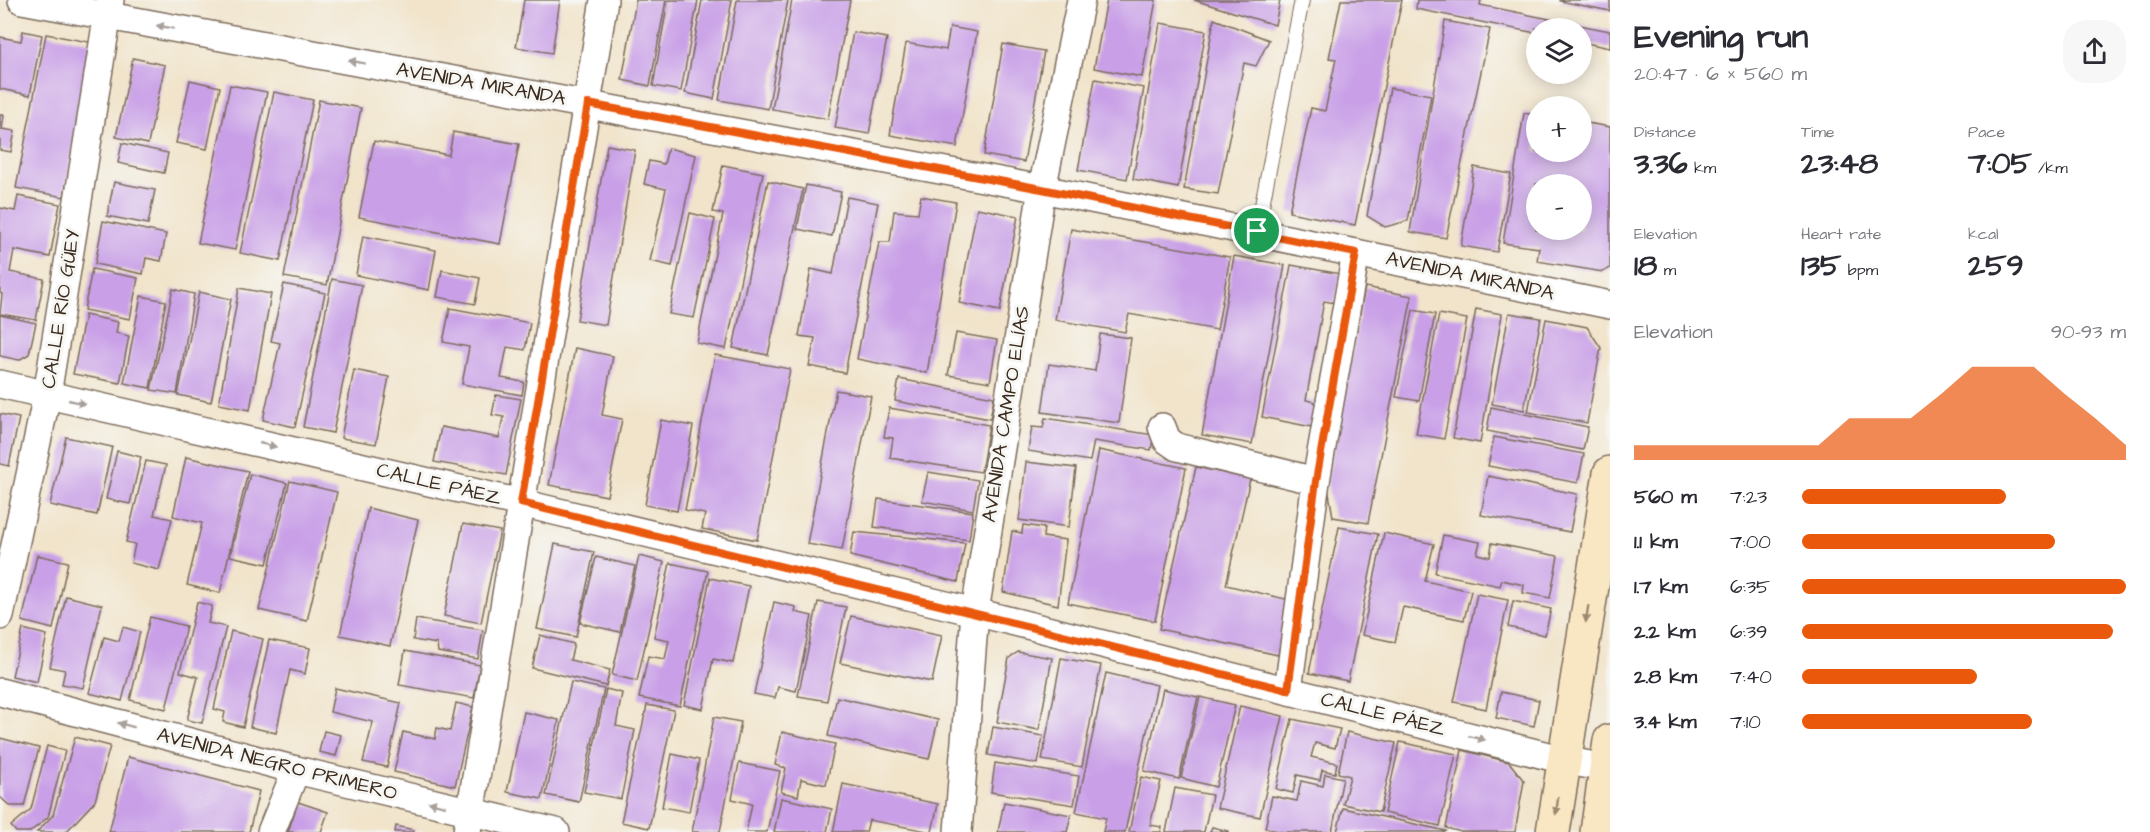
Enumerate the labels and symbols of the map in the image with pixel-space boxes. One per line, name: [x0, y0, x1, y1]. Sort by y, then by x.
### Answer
one-way arrow: [155, 22, 174, 31]
street label: AVENIDA MIRANDA: [394, 55, 568, 113]
one-way arrow: [347, 57, 366, 66]
pin: [1231, 205, 1282, 256]
street label: CALLE RÍO GÜEY: [35, 227, 87, 391]
street label: AVENIDA MIRANDA: [1383, 244, 1557, 308]
street label: AVENIDA CAMPO ELÍAS: [975, 304, 1037, 524]
one-way arrow: [68, 397, 87, 407]
one-way arrow: [258, 441, 277, 450]
street label: CALLE PÁEZ: [374, 456, 505, 512]
one-way arrow: [1583, 604, 1592, 623]
street label: CALLE PÁEZ: [1318, 685, 1449, 743]
one-way arrow: [117, 720, 135, 730]
street label: AVENIDA NEGRO PRIMERO: [154, 721, 400, 807]
one-way arrow: [1468, 734, 1487, 744]
one-way arrow: [1553, 797, 1562, 816]
one-way arrow: [428, 799, 447, 809]

